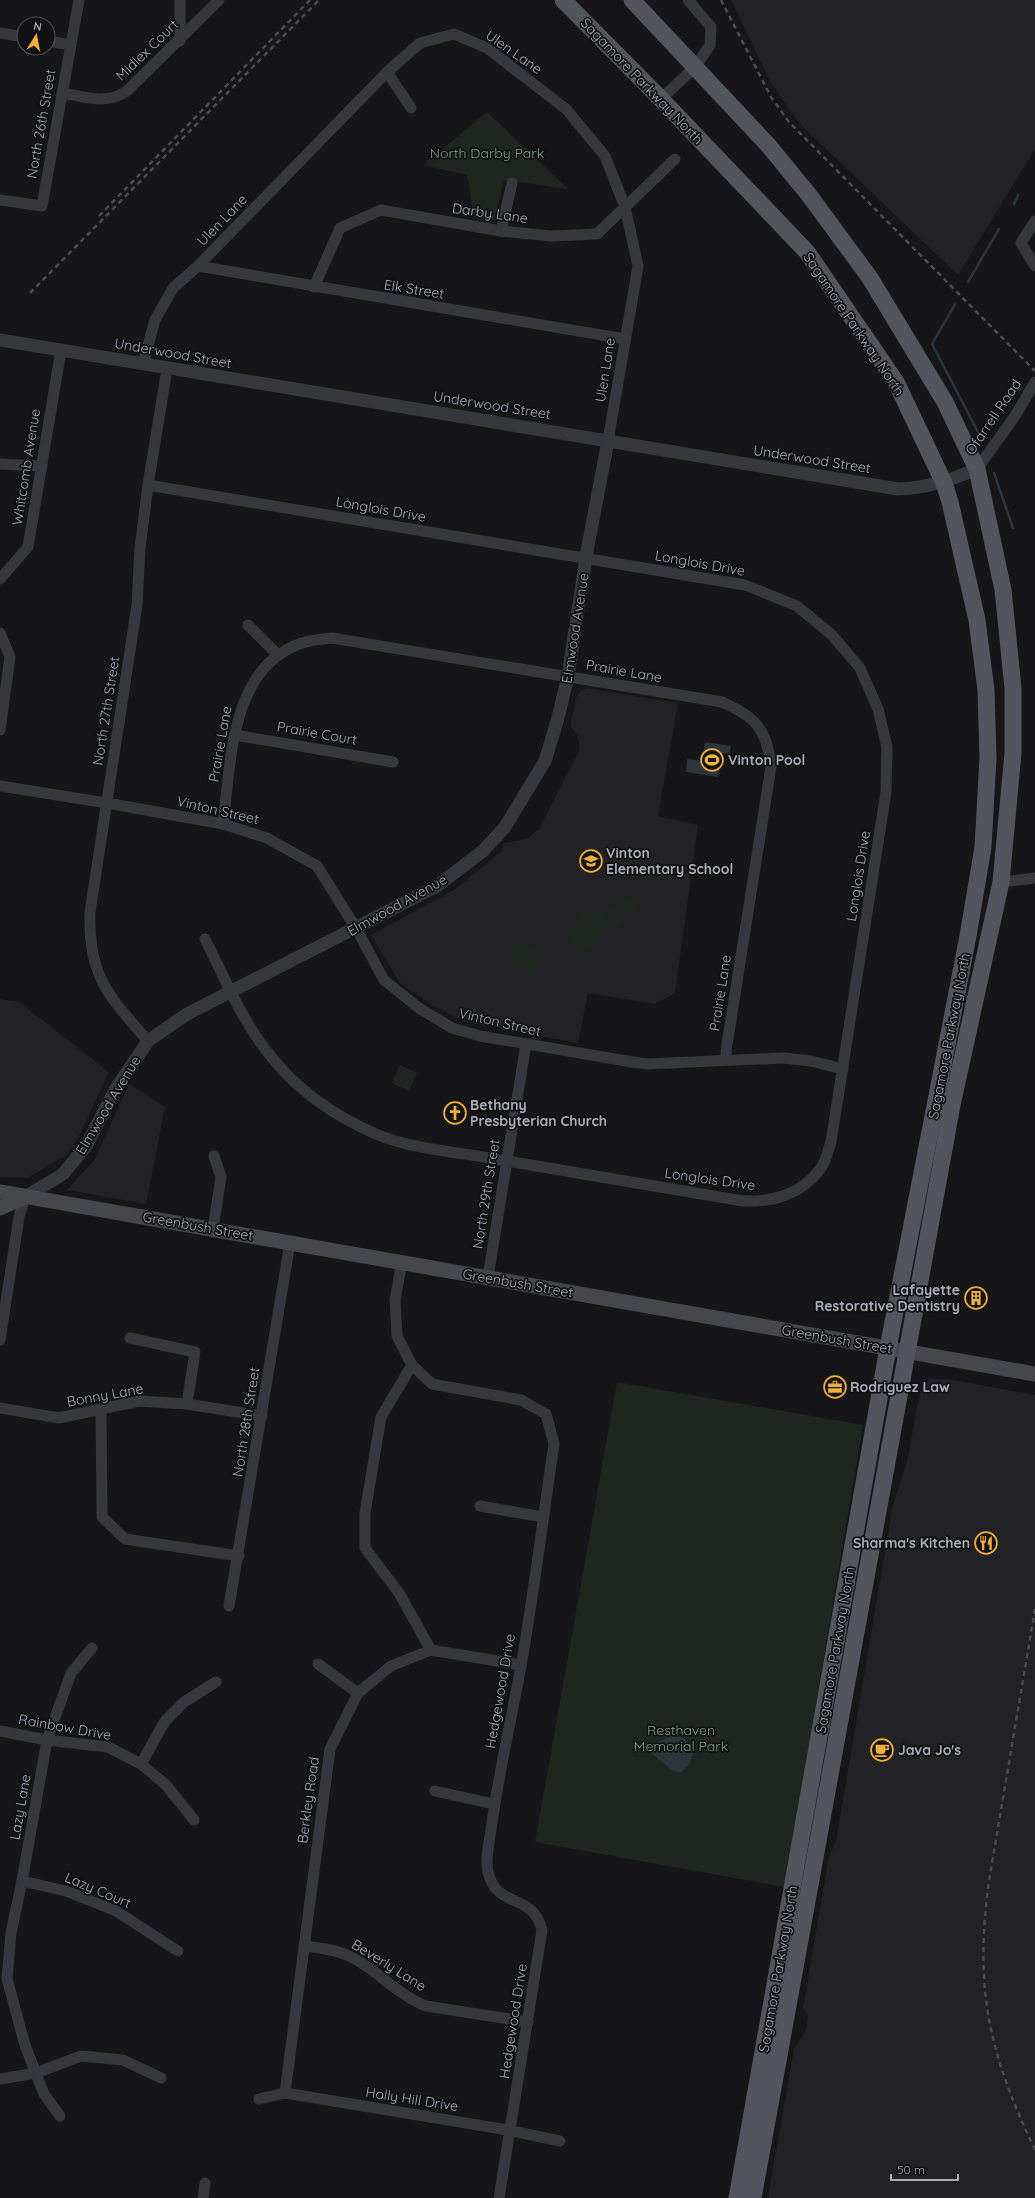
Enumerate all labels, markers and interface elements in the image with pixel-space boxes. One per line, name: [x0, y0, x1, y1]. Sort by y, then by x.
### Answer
street label: Sagamore Parkway North: [577, 14, 707, 148]
street label: Midlex Court: [112, 15, 182, 84]
north arrow: [16, 16, 56, 56]
text: N: [33, 19, 43, 34]
street label: Ulen Lane: [482, 26, 546, 78]
street label: North 26th Street: [23, 68, 60, 180]
park label: North Darby Park: [430, 144, 544, 162]
street label: Ulen Lane: [193, 190, 251, 250]
street label: Darby Lane: [451, 199, 529, 227]
street label: Sagamore Parkway North: [799, 249, 909, 399]
street label: Elk Street: [383, 275, 446, 303]
street label: Underwood Street: [113, 334, 233, 372]
street label: Ulen Lane: [591, 336, 619, 403]
street label: Ofarrell Road: [961, 376, 1025, 458]
street label: Underwood Street: [432, 387, 552, 423]
street label: Whitcomb Avenue: [8, 407, 44, 527]
street label: Underwood Street: [752, 441, 872, 477]
street label: Longlois Drive: [334, 492, 428, 526]
street label: Longlois Drive: [653, 546, 747, 580]
street label: Elmwood Avenue: [557, 571, 593, 685]
street label: North 27th Street: [89, 655, 124, 767]
street label: Prairie Lane: [584, 655, 664, 687]
street label: Prairie Lane: [204, 704, 236, 784]
street label: Prairie Court: [276, 717, 359, 749]
sports icon: Vinton Pool: [699, 747, 725, 773]
place label: Vinton Pool: [728, 751, 805, 769]
street label: Vinton Street: [175, 792, 261, 828]
street label: Longlois Drive: [842, 829, 874, 923]
place label: Vinton Elementary School: [606, 844, 733, 878]
school or university icon: Vinton Elementary School: [578, 848, 604, 874]
street label: Elmwood Avenue: [344, 870, 450, 940]
street label: Sagamore Parkway North: [924, 951, 974, 1121]
street label: Prairie Lane: [705, 953, 735, 1032]
street label: Vinton Street: [457, 1004, 543, 1040]
street label: Elmwood Avenue: [72, 1052, 144, 1157]
place label: Bethany Presbyterian Church: [470, 1096, 607, 1130]
church icon: Bethany Presbyterian Church: [442, 1100, 468, 1126]
street label: North 29th Street: [468, 1138, 504, 1250]
street label: Longlois Drive: [664, 1164, 757, 1194]
street label: Greenbush Street: [141, 1207, 255, 1245]
street label: Greenbush Street: [461, 1264, 575, 1302]
place label: Lafayette Restorative Dentistry: [815, 1281, 960, 1315]
building icon: Lafayette Restorative Dentistry: [963, 1285, 989, 1311]
street label: Greenbush Street: [780, 1320, 894, 1358]
street label: North 28th Street: [228, 1366, 264, 1478]
office icon: Rodriguez Law: [822, 1374, 848, 1400]
place label: Rodriguez Law: [850, 1378, 950, 1396]
street label: Bonny Lane: [65, 1379, 145, 1411]
restaurant icon: Sharma's Kitchen: [973, 1530, 999, 1556]
place label: Sharma's Kitchen: [853, 1534, 970, 1552]
street label: Sagamore Parkway North: [811, 1565, 859, 1735]
street label: Hedgewood Drive: [481, 1632, 519, 1750]
street label: Rainbow Drive: [17, 1710, 113, 1744]
park label: Resthaven Memorial Park: [634, 1721, 728, 1755]
cafe icon: Java Jo's: [869, 1737, 895, 1763]
place label: Java Jo's: [898, 1741, 961, 1759]
street label: Berkley Road: [293, 1756, 323, 1844]
street label: Lazy Lane: [5, 1773, 35, 1841]
street label: Lazy Court: [62, 1868, 134, 1912]
street label: Sagamore Parkway North: [754, 1884, 802, 2054]
street label: Beverly Lane: [348, 1935, 430, 1995]
street label: Hedgewood Drive: [495, 1962, 531, 2080]
street label: Holly Hill Drive: [364, 2083, 460, 2115]
scale bar: [891, 2156, 958, 2182]
text: 50 m: [897, 2162, 925, 2177]

